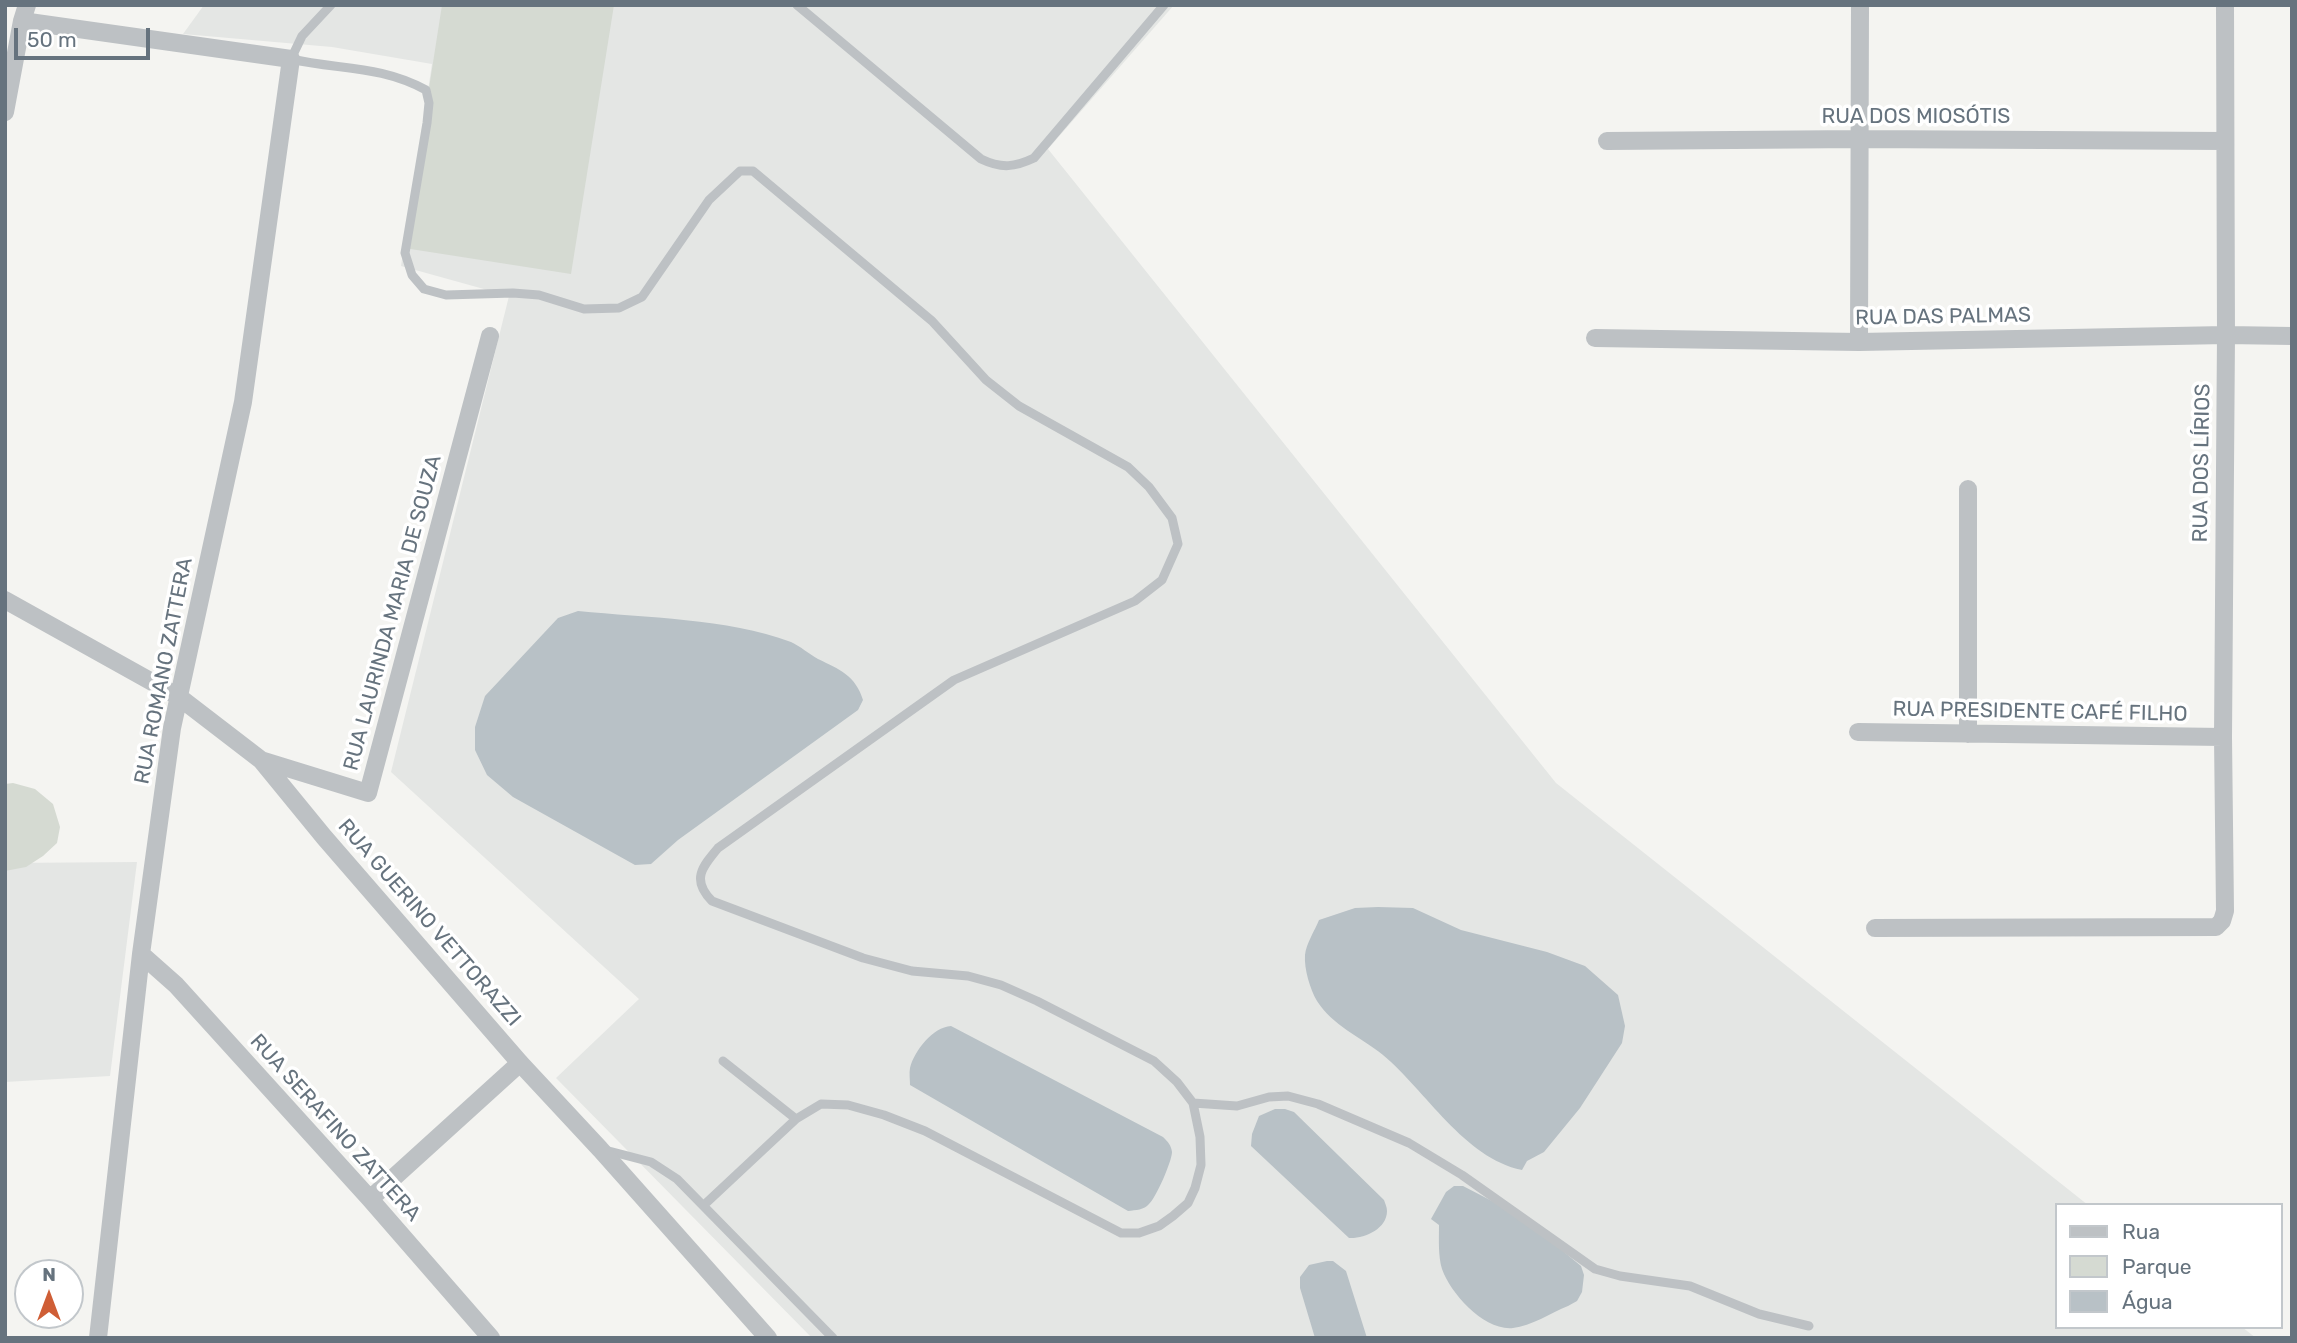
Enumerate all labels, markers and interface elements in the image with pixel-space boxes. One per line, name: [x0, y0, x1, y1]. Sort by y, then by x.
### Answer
scale bar: [18, 14, 154, 58]
text: 50 m: [27, 27, 77, 52]
street label: RUA DOS MIOSÓTIS: [1822, 104, 2010, 130]
street label: RUA DAS PALMAS: [1855, 303, 2031, 331]
street label: RUA DOS LÍRIOS: [2188, 383, 2216, 543]
street label: RUA LAURINDA MARIA DE SOUZA: [339, 452, 447, 774]
street label: RUA ROMANO ZATTERA: [130, 556, 198, 786]
street label: RUA PRESIDENTE CAFÉ FILHO: [1892, 697, 2188, 727]
street label: RUA GUERINO VETTORAZZI: [332, 814, 526, 1032]
street label: RUA SERAFINO ZATTERA: [244, 1029, 426, 1227]
legend: [2056, 1203, 2283, 1329]
text: Rua: [2122, 1219, 2160, 1244]
text: Parque: [2122, 1254, 2192, 1279]
north arrow: [14, 1259, 84, 1329]
text: N: [42, 1263, 56, 1286]
text: Água: [2122, 1289, 2173, 1314]

